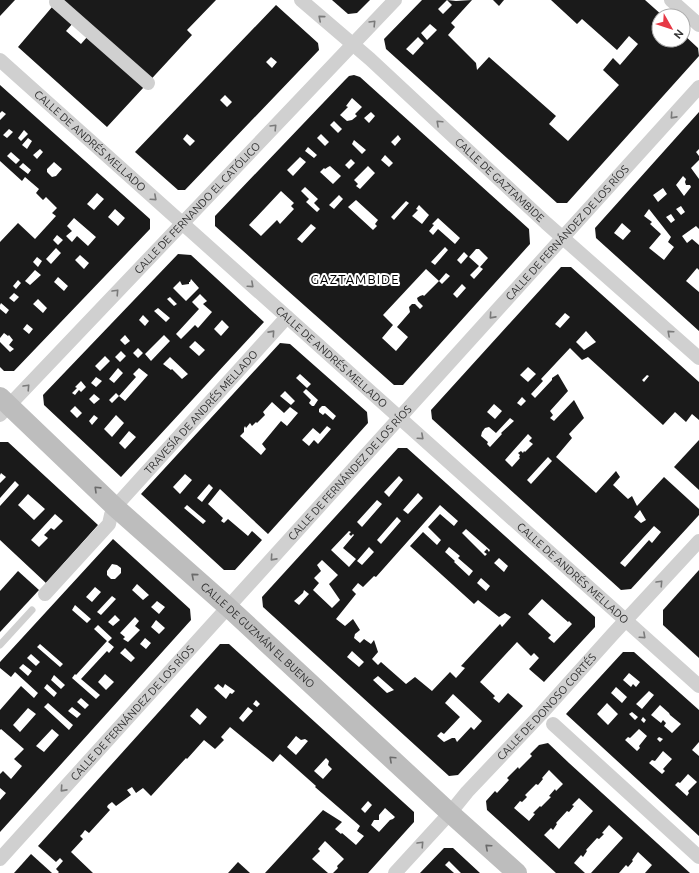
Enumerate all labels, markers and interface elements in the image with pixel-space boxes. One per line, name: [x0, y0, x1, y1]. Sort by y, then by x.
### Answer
north arrow: [651, 8, 691, 48]
one-way arrow: [318, 15, 326, 22]
one-way arrow: [368, 20, 376, 28]
text: N: [672, 27, 686, 41]
street label: CALLE DE ANDRÉS MELLADO: [32, 88, 148, 194]
one-way arrow: [670, 111, 678, 119]
one-way arrow: [436, 121, 443, 128]
one-way arrow: [269, 124, 276, 132]
street label: CALLE DE GAZTAMBIDE: [453, 135, 547, 224]
street label: CALLE DE FERNANDO EL CATÓLICO: [132, 140, 263, 276]
street label: CALLE DE FERNÁNDEZ DE LOS RÍOS: [503, 163, 631, 302]
one-way arrow: [149, 193, 157, 201]
district label: GAZTAMBIDE: [311, 272, 399, 286]
one-way arrow: [246, 280, 254, 287]
one-way arrow: [112, 289, 119, 297]
street label: CALLE DE ANDRÉS MELLADO: [273, 304, 390, 410]
one-way arrow: [489, 311, 496, 319]
one-way arrow: [268, 330, 275, 338]
one-way arrow: [667, 330, 675, 337]
street label: TRAVESÍA DE ANDRÉS MELLADO: [142, 348, 260, 476]
one-way arrow: [23, 384, 30, 392]
street label: CALLE DE FERNÁNDEZ DE LOS RÍOS: [286, 403, 414, 543]
one-way arrow: [416, 432, 424, 439]
one-way arrow: [94, 487, 102, 494]
street label: CALLE DE ANDRÉS MELLADO: [515, 520, 631, 626]
one-way arrow: [270, 553, 277, 561]
one-way arrow: [191, 574, 198, 581]
street label: CALLE DE GUZMÁN EL BUENO: [198, 580, 317, 690]
one-way arrow: [655, 580, 663, 588]
one-way arrow: [638, 631, 646, 638]
street label: CALLE DE FERNÁNDEZ DE LOS RÍOS: [68, 643, 196, 783]
street label: CALLE DE DONOSO CORTÉS: [495, 651, 599, 762]
one-way arrow: [389, 756, 397, 764]
one-way arrow: [60, 784, 68, 792]
one-way arrow: [416, 842, 423, 849]
one-way arrow: [485, 845, 492, 852]

